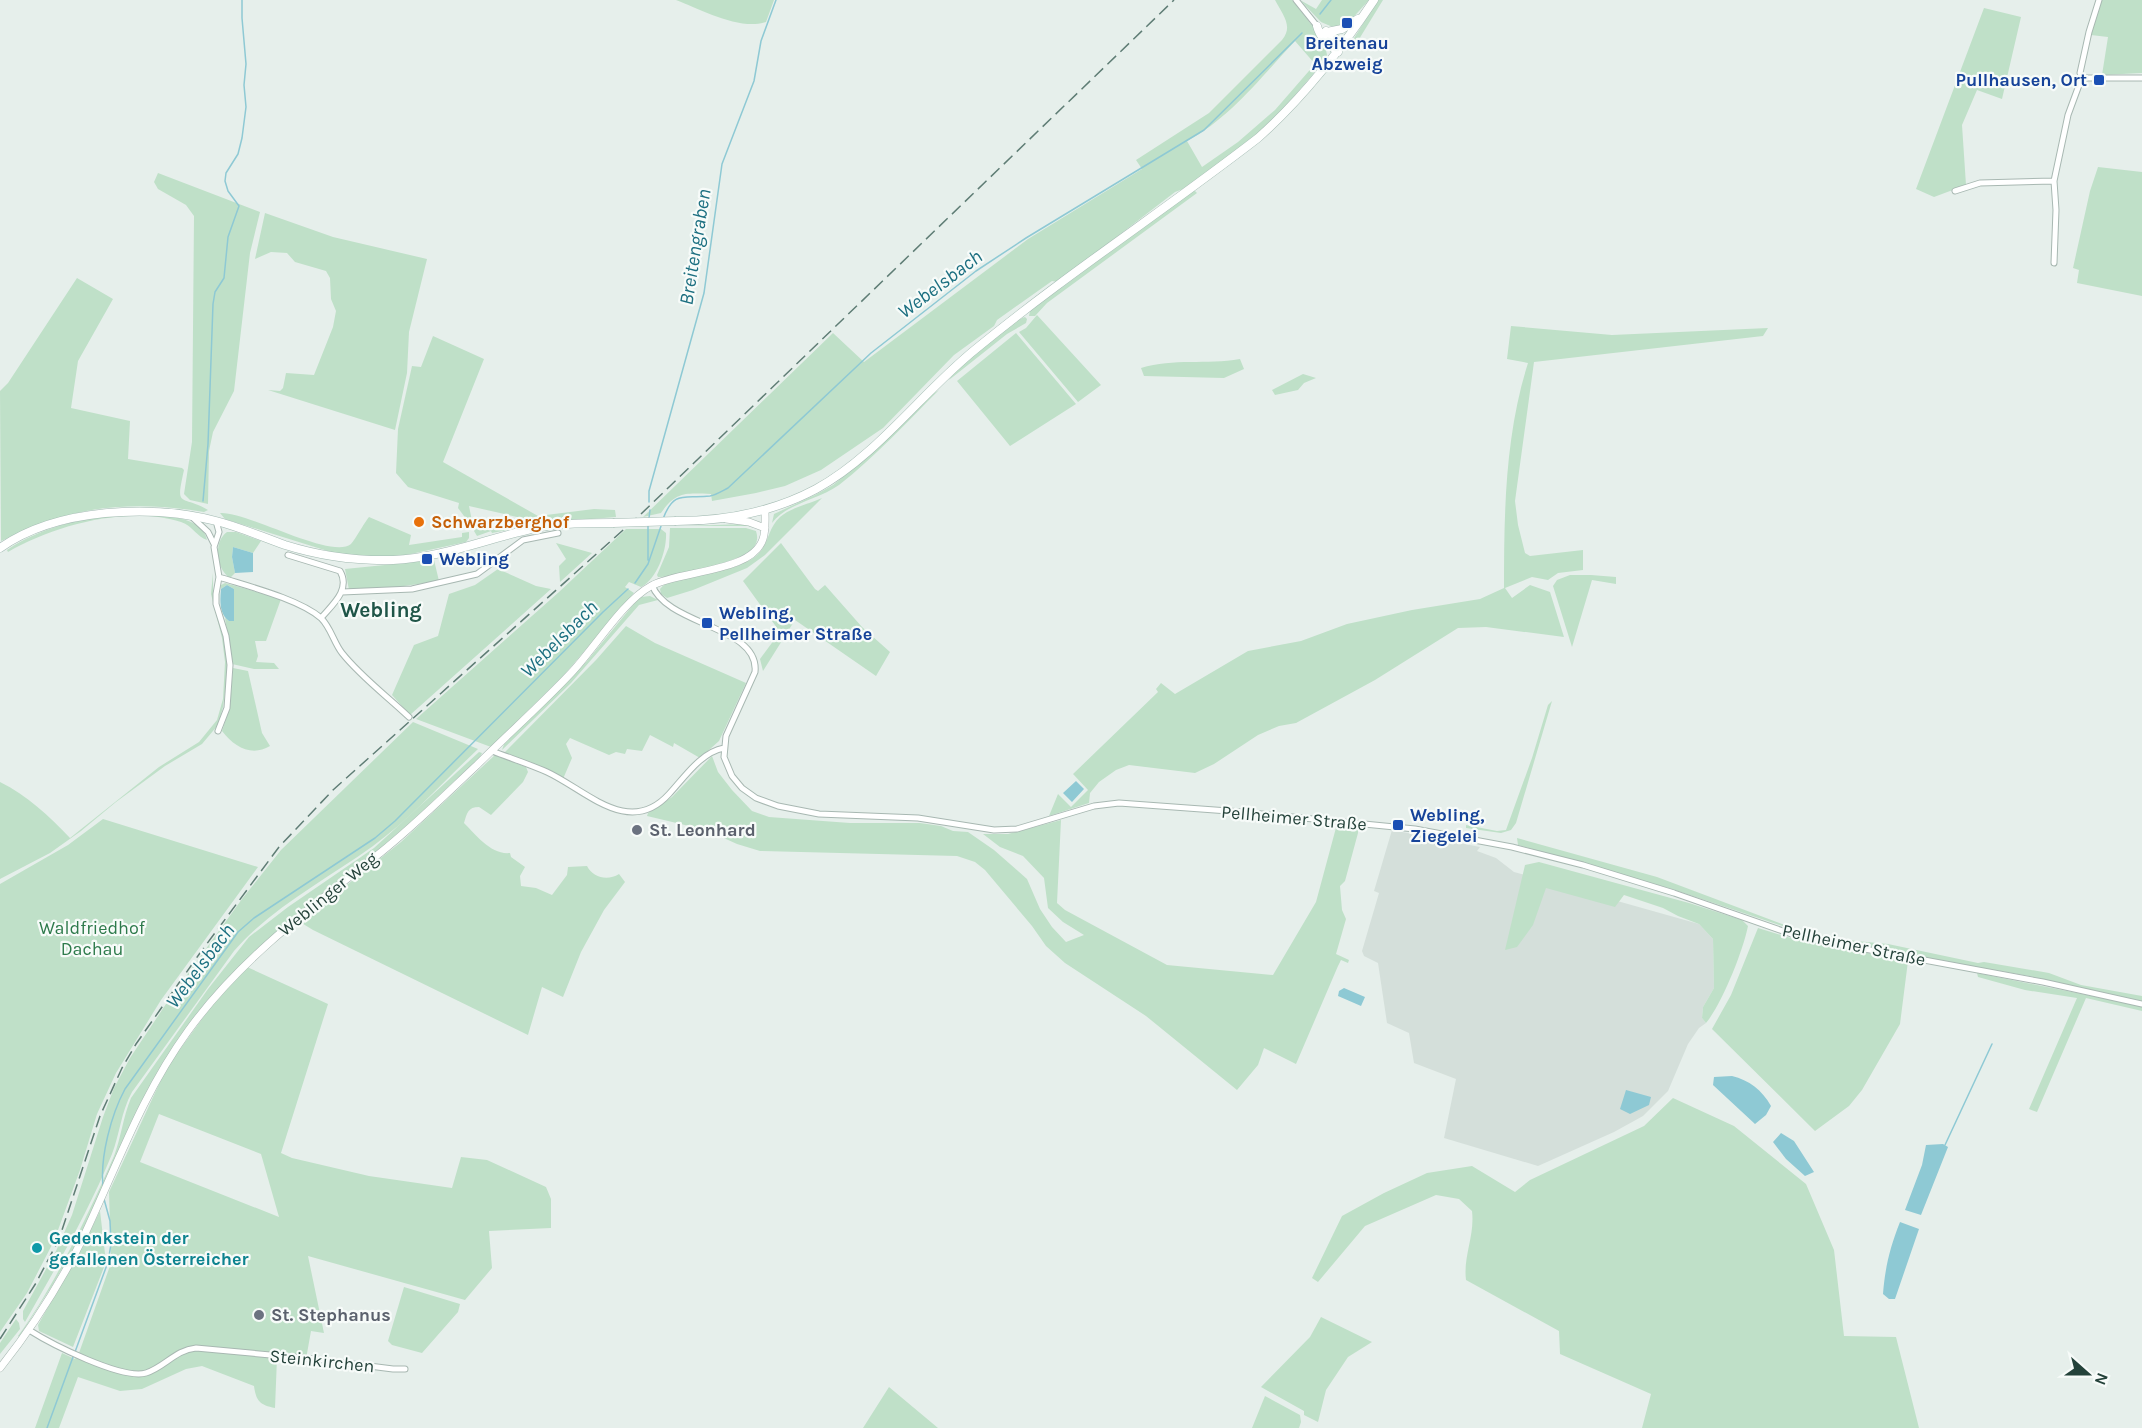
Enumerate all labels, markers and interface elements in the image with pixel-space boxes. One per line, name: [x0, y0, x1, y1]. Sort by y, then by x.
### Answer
marker: Breitenau Abzweig: [1340, 16, 1354, 30]
place label: Breitenau Abzweig: [1305, 32, 1389, 75]
place label: Pullhausen, Ort: [1955, 69, 2087, 91]
marker: Pullhausen, Ort: [2092, 73, 2106, 87]
water label: Breitengraben: [674, 187, 716, 307]
water label: Webelsbach: [893, 245, 987, 323]
place label: Schwarzberghof: [431, 511, 570, 533]
marker: Schwarzberghof: [412, 515, 426, 529]
place label: Webling: [439, 548, 510, 570]
marker: Webling: [420, 552, 434, 566]
water label: Webelsbach: [516, 596, 602, 682]
district label: Webling: [340, 598, 422, 622]
place label: Webling, Pellheimer Straße: [719, 602, 872, 645]
marker: Webling, Pellheimer Straße: [700, 616, 714, 630]
street label: Pellheimer Straße: [1220, 801, 1368, 835]
place label: Webling, Ziegelei: [1410, 804, 1485, 847]
marker: Webling, Ziegelei: [1391, 818, 1405, 832]
place label: St. Leonhard: [649, 819, 756, 841]
marker: St. Leonhard: [630, 823, 644, 837]
street label: Weblinger Weg: [274, 847, 382, 941]
park label: Waldfriedhof Dachau: [39, 917, 146, 960]
water label: Webelsbach: [161, 919, 239, 1013]
street label: Pellheimer Straße: [1780, 919, 1928, 971]
place label: Gedenkstein der gefallenen Österreicher: [49, 1227, 249, 1270]
marker: Gedenkstein der gefallenen Österreicher: [30, 1241, 44, 1255]
place label: St. Stephanus: [271, 1304, 391, 1326]
marker: St. Stephanus: [252, 1308, 266, 1322]
north arrow: [2058, 1344, 2118, 1404]
street label: Steinkirchen: [268, 1345, 376, 1377]
text: N: [2091, 1370, 2112, 1388]

